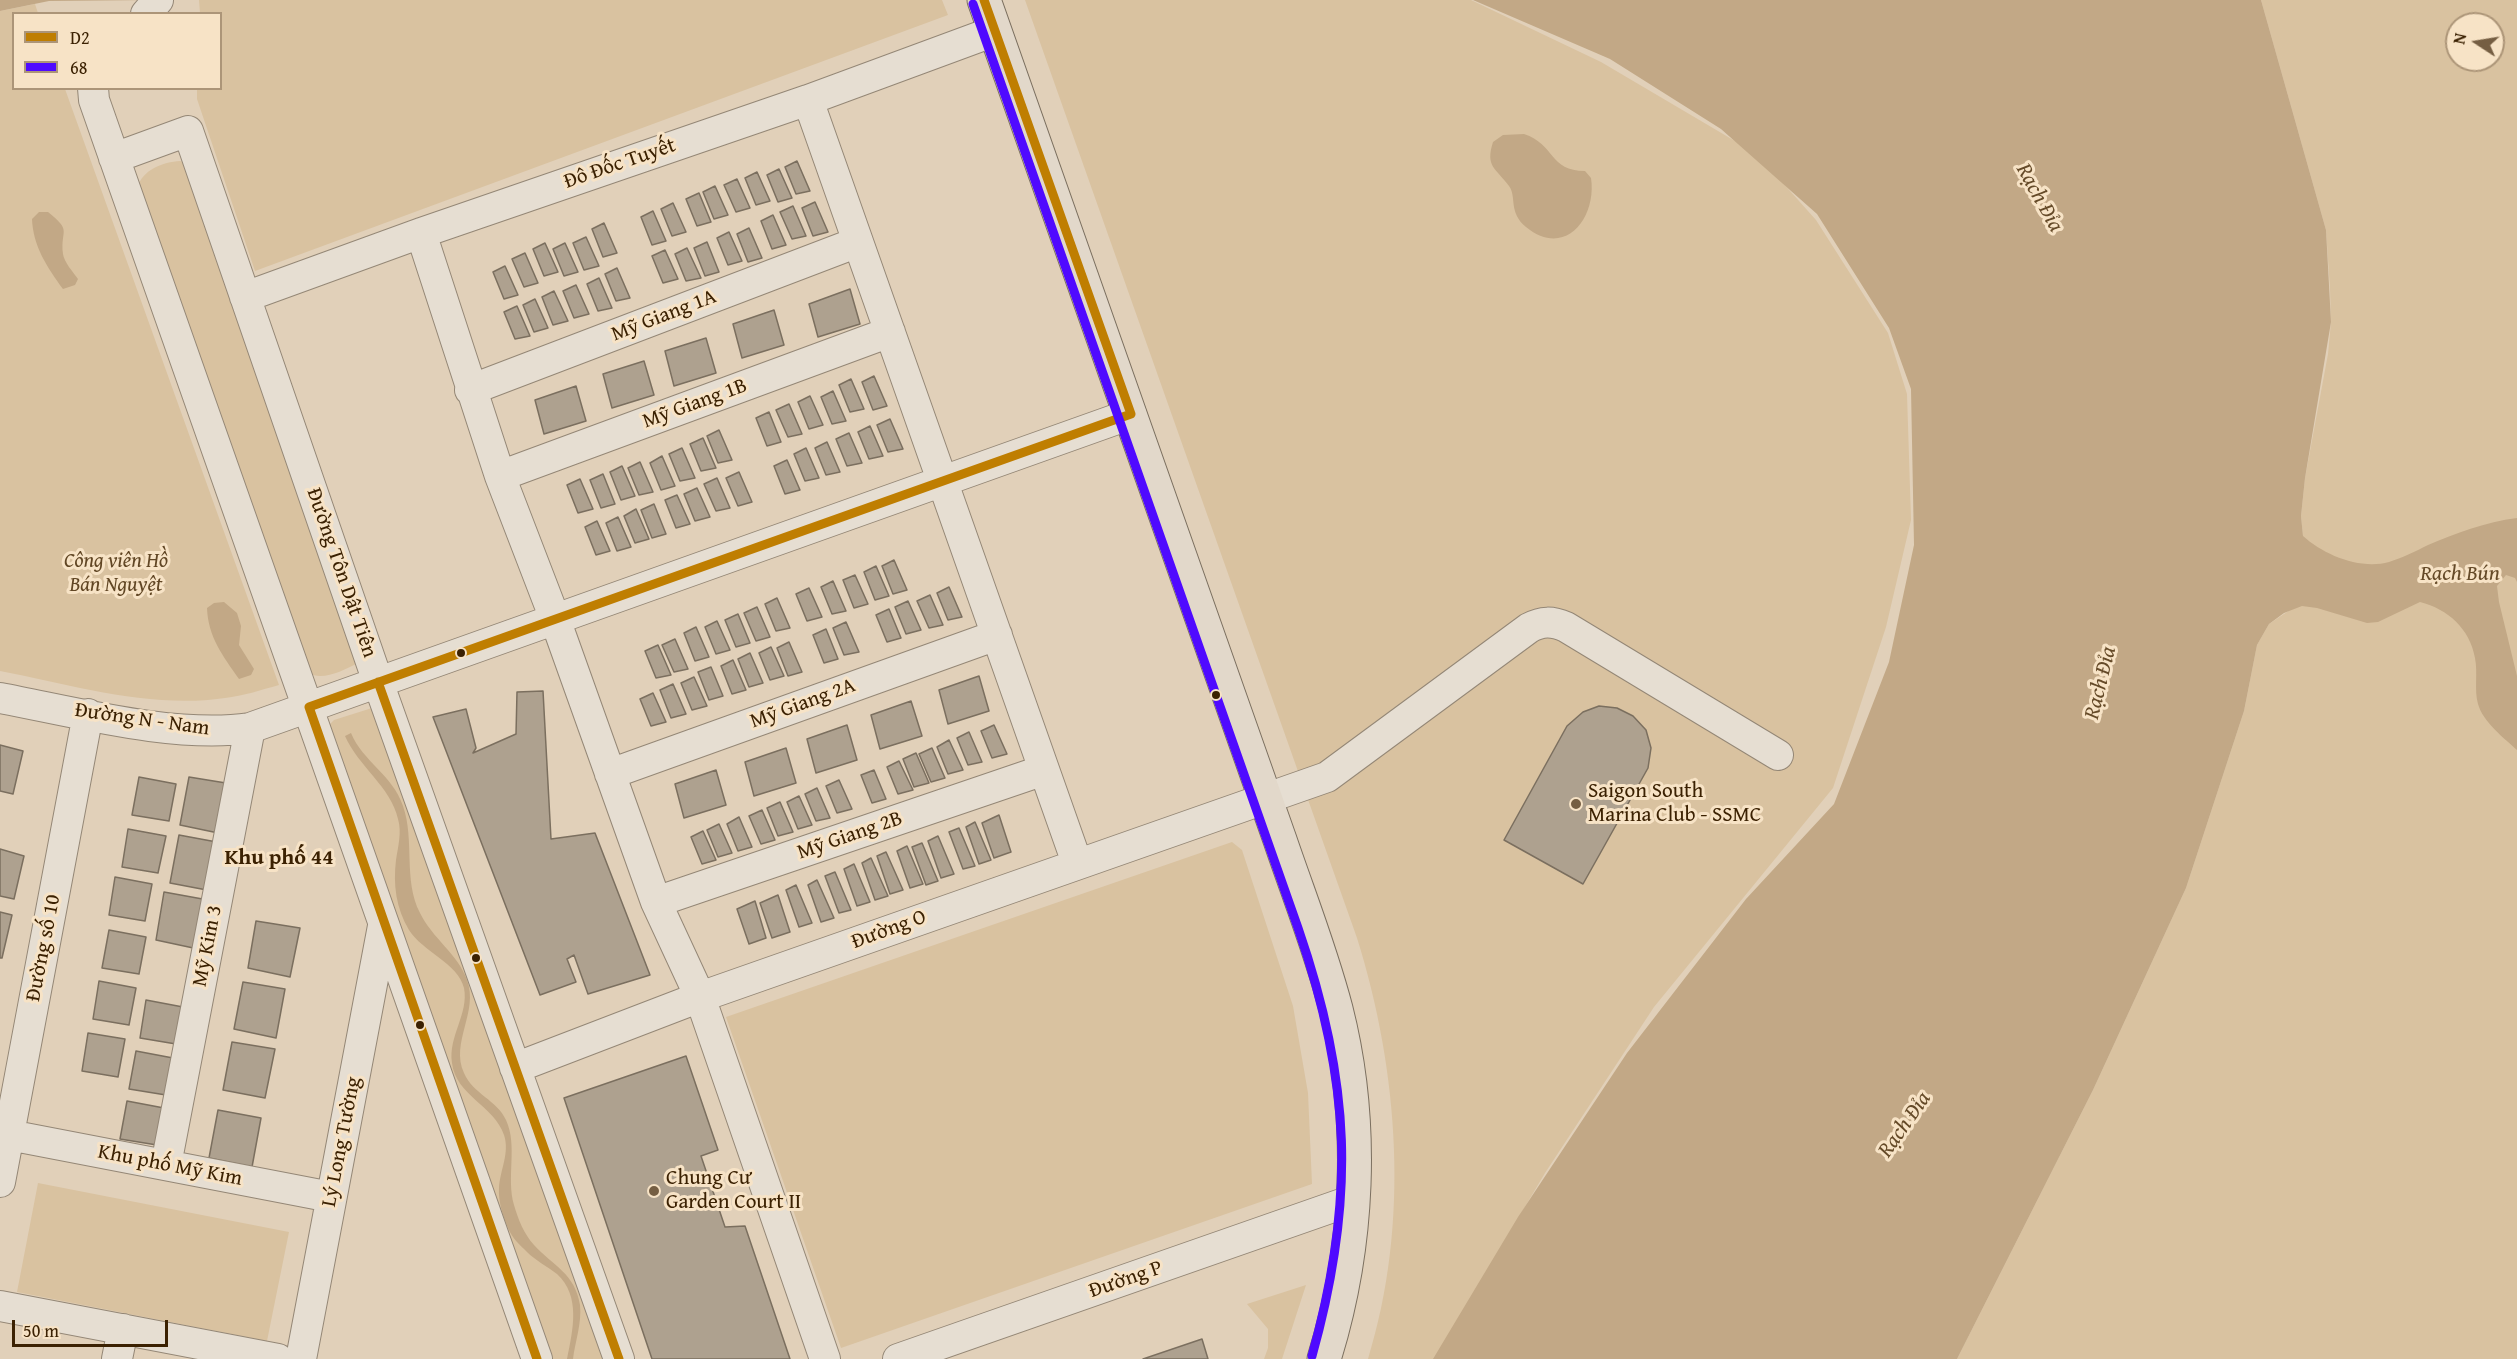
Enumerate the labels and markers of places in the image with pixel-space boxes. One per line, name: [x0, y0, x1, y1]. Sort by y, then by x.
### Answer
unlabelled marker: [455, 647, 467, 659]
unlabelled marker: [1210, 689, 1222, 701]
place label: Saigon South Marina Club - SSMC: [1588, 779, 1761, 829]
marker: Saigon South Marina Club - SSMC: [1569, 797, 1583, 811]
unlabelled marker: [470, 952, 482, 964]
unlabelled marker: [414, 1019, 426, 1031]
place label: Chung Cư Garden Court II: [666, 1166, 801, 1216]
marker: Chung Cư Garden Court II: [647, 1184, 661, 1198]

